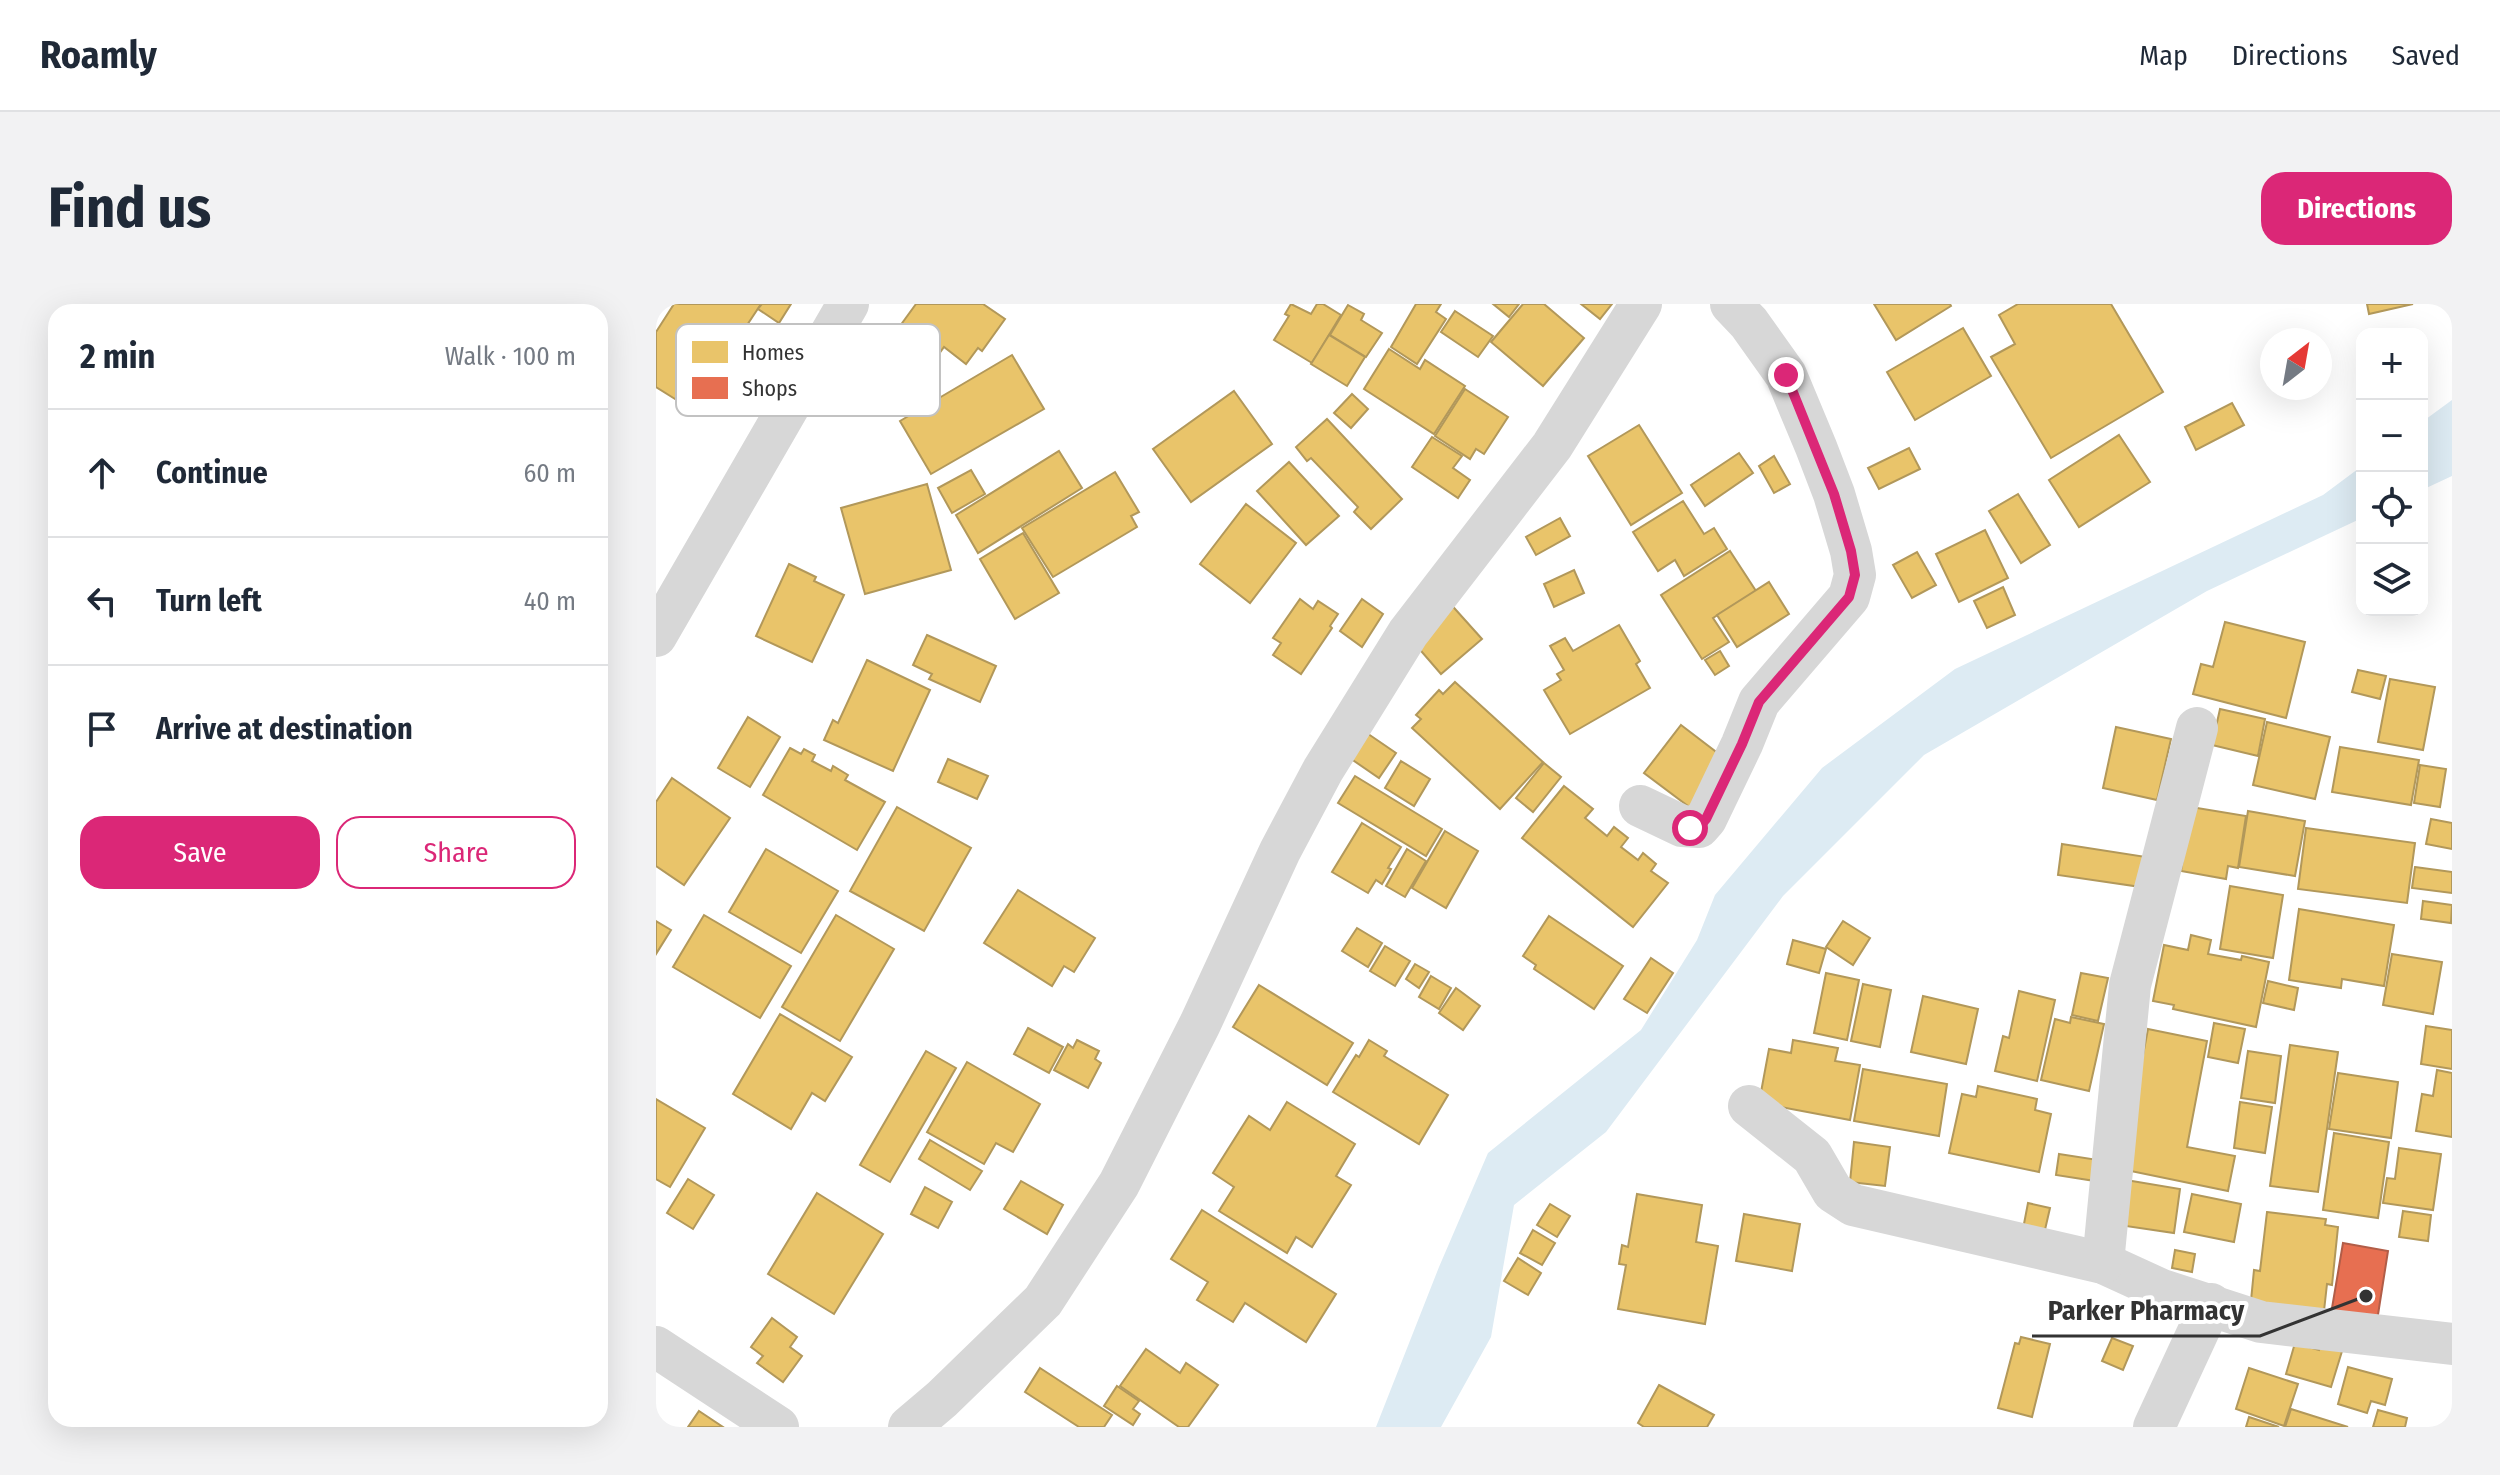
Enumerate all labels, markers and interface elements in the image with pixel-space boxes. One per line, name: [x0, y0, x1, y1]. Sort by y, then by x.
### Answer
text: Roamly: [40, 32, 157, 78]
text: Map: [2139, 39, 2188, 72]
text: Directions: [2232, 39, 2348, 72]
text: Saved: [2392, 39, 2460, 72]
button: Directions: [2261, 172, 2452, 245]
text: Find us: [48, 175, 211, 242]
legend: [676, 324, 940, 416]
north arrow: [2260, 328, 2332, 400]
map controls: [2356, 328, 2428, 616]
button: +: [2356, 328, 2428, 400]
text: 2 min: [80, 336, 155, 377]
text: Homes: [742, 339, 804, 366]
text: Walk · 100 m: [445, 341, 576, 372]
route end: [1768, 357, 1804, 393]
text: Shops: [742, 375, 797, 402]
button: −: [2356, 400, 2428, 472]
icon: ahead: [80, 451, 124, 495]
text: Continue: [156, 455, 268, 491]
text: 60 m: [523, 458, 576, 489]
button: locate: [2356, 472, 2428, 544]
button: layers: [2356, 544, 2428, 616]
icon: left: [80, 579, 124, 623]
text: Turn left: [156, 583, 262, 619]
text: 40 m: [524, 586, 576, 617]
icon: arrive: [80, 707, 124, 751]
text: Arrive at destination: [156, 711, 413, 747]
route start: [1672, 810, 1708, 846]
button: Save: [80, 816, 320, 889]
button: Share: [336, 816, 576, 889]
callout: Parker Pharmacy: [2032, 1284, 2260, 1336]
text: Parker Pharmacy: [2048, 1294, 2245, 1327]

